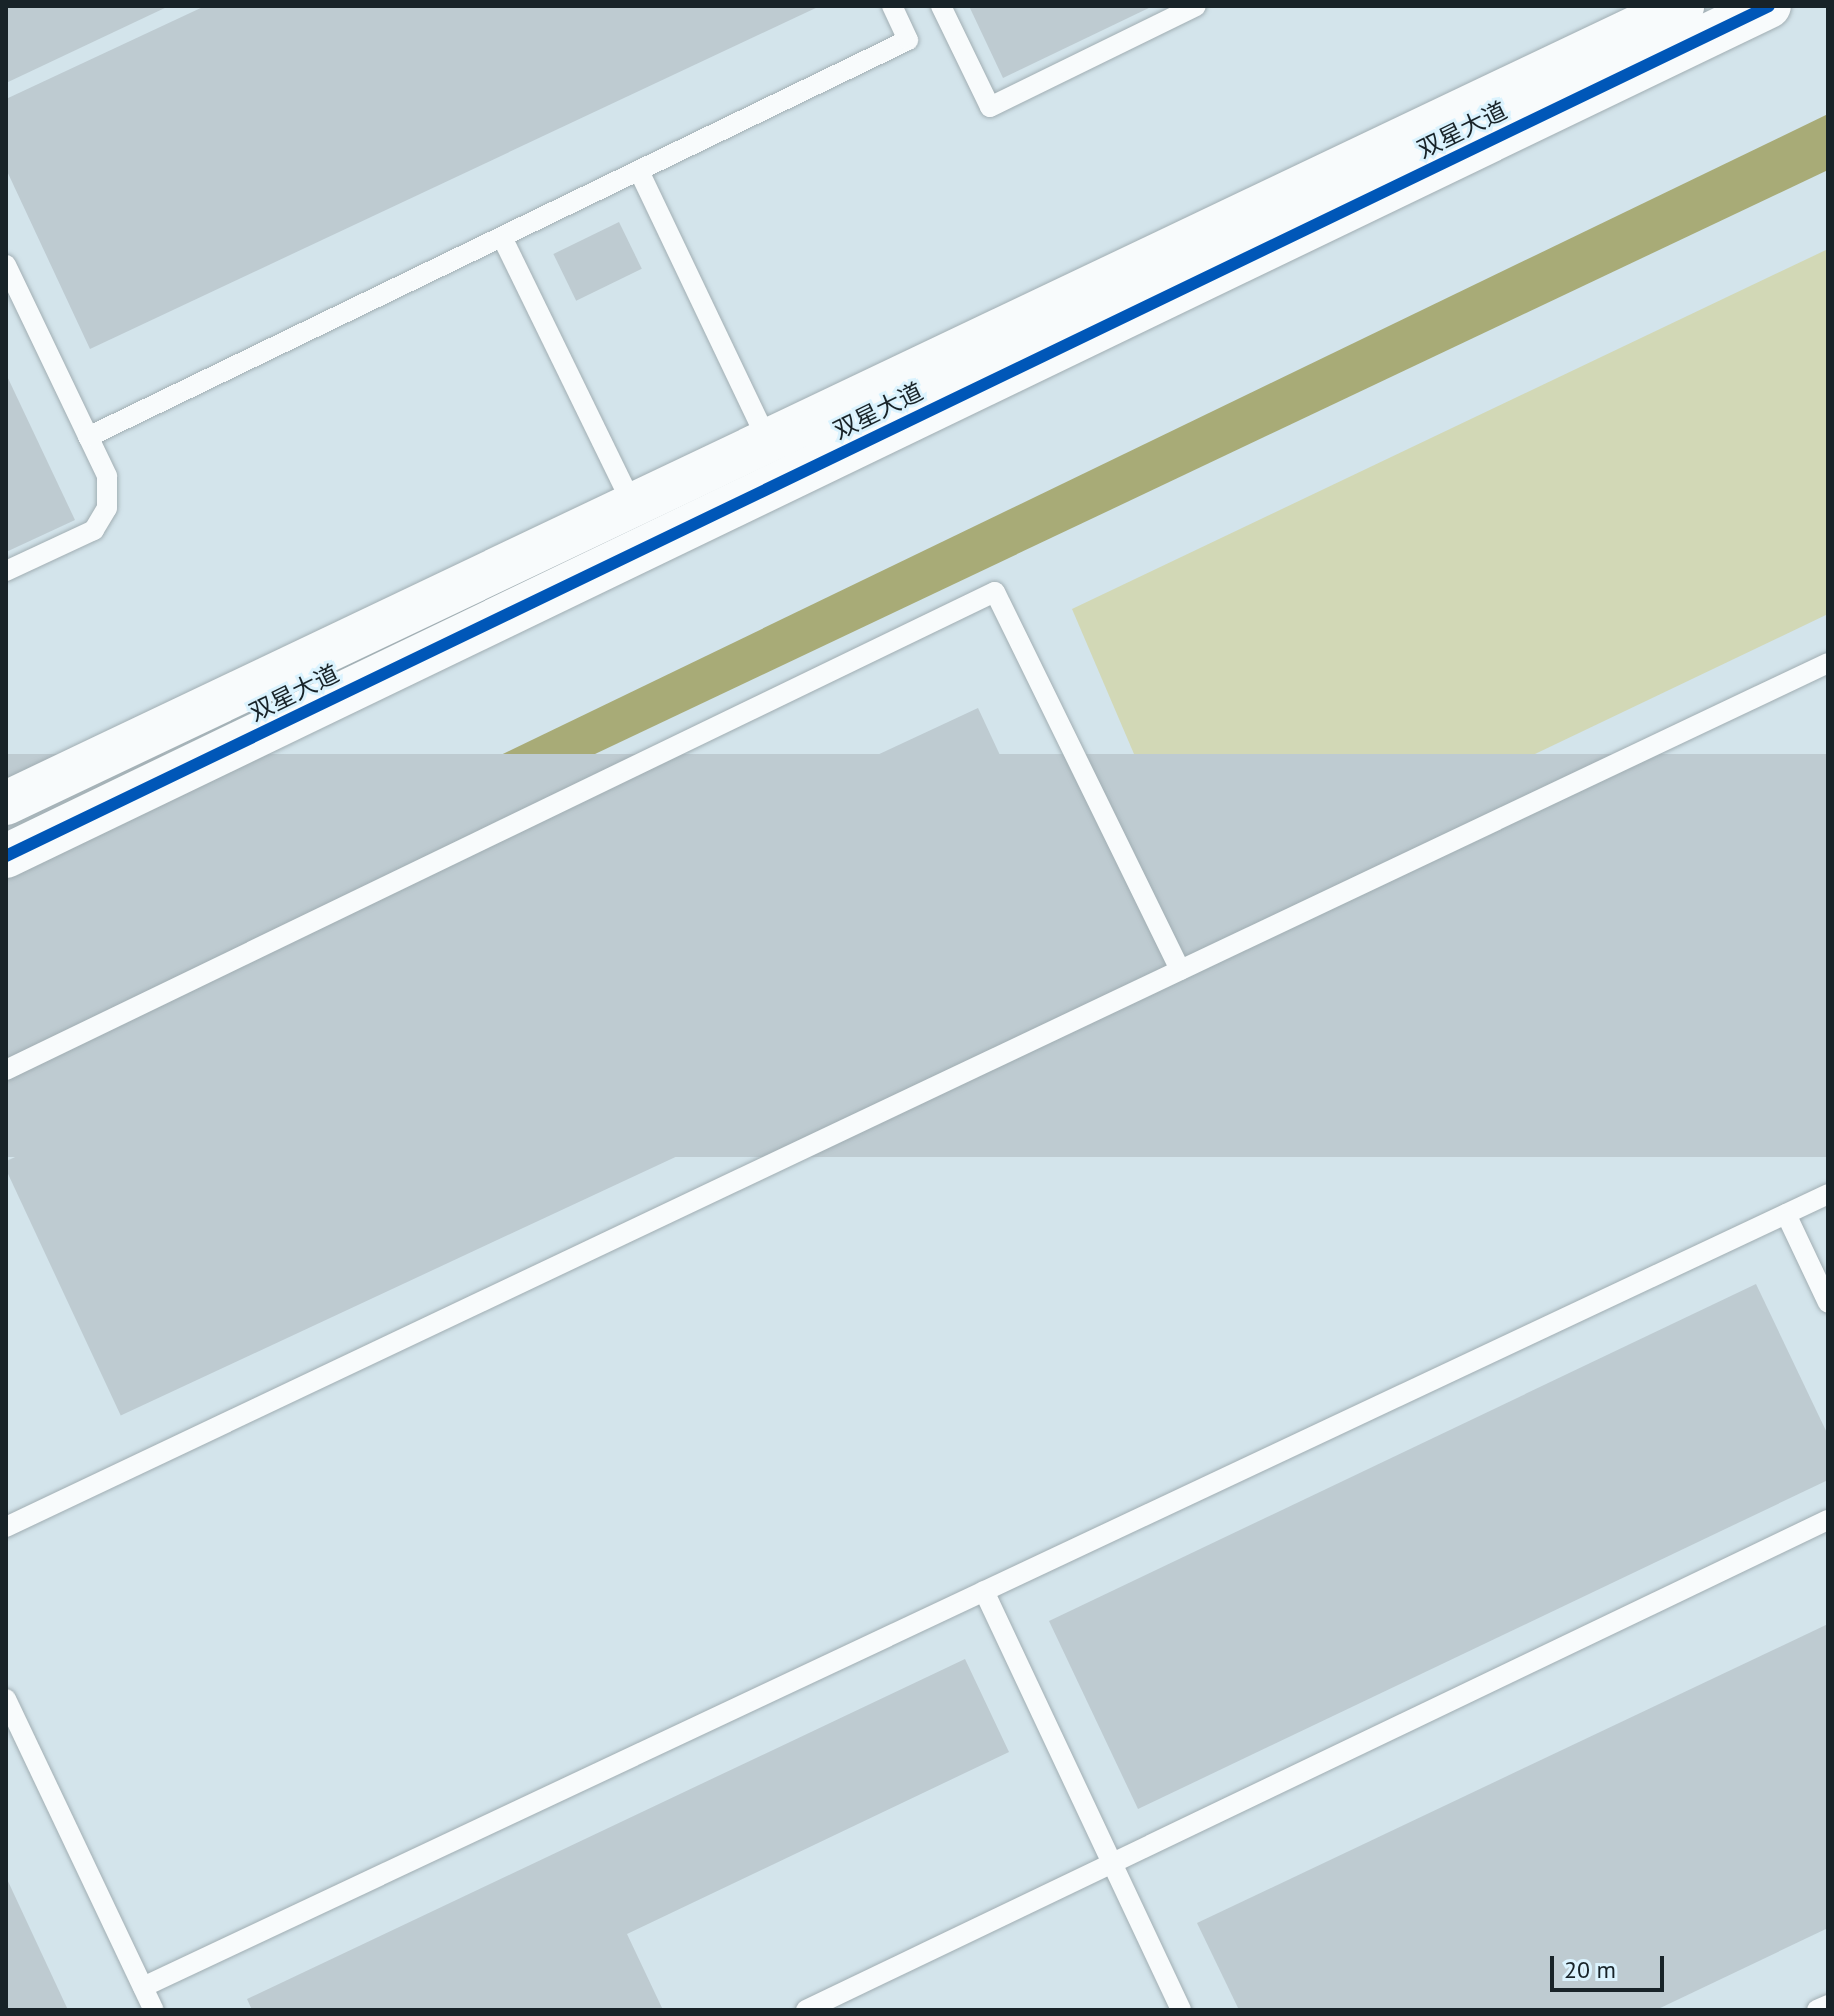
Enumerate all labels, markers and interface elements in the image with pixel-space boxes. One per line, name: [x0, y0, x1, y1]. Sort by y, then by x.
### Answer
street label: 双星大道: [1413, 96, 1511, 164]
street label: 双星大道: [829, 377, 927, 445]
street label: 双星大道: [245, 659, 343, 727]
scale bar: [1554, 1940, 1668, 1990]
text: 20 m: [1564, 1954, 1616, 1985]

